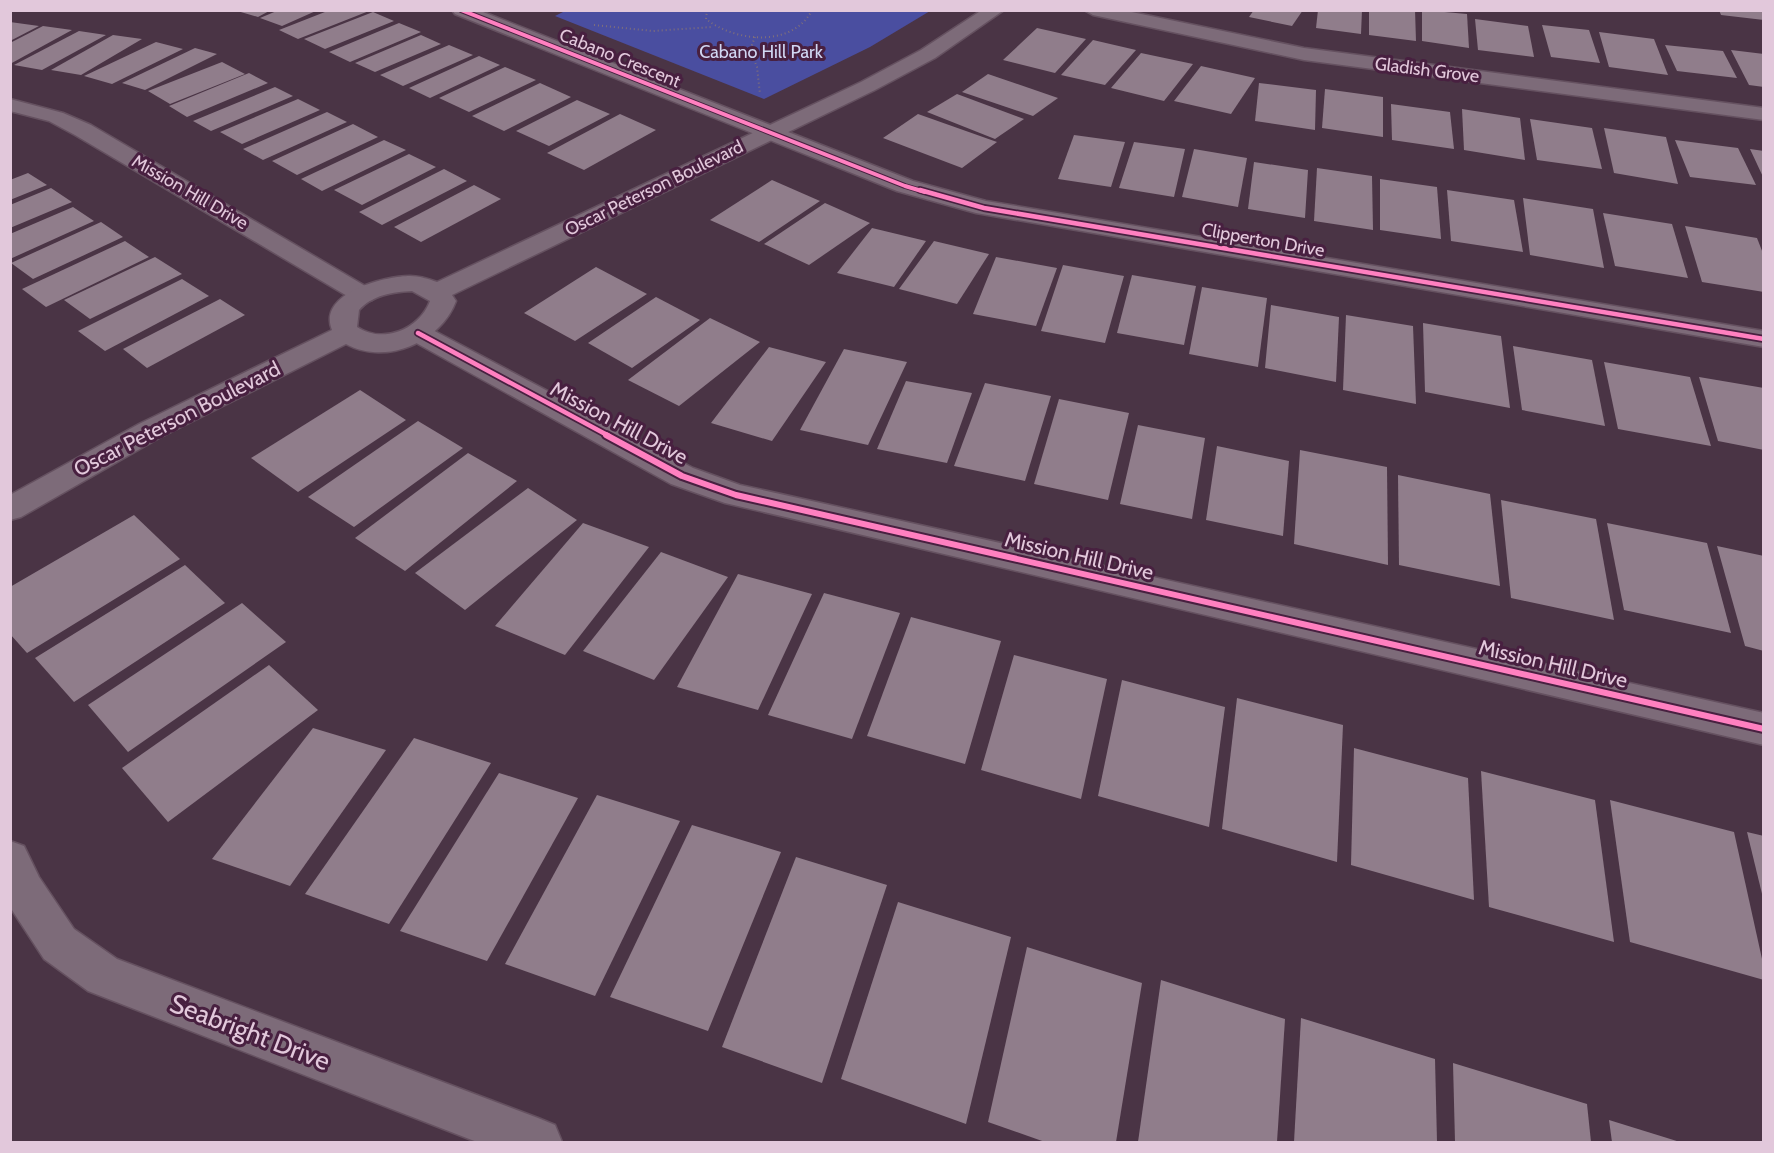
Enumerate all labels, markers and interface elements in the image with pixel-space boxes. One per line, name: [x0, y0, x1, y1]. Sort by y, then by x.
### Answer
street label: Cabano Crescent: [556, 24, 684, 92]
park label: Cabano Hill Park: [699, 41, 824, 63]
street label: Gladish Grove: [1374, 53, 1480, 87]
street label: Oscar Peterson Boulevard: [561, 135, 747, 241]
street label: Mission Hill Drive: [128, 150, 252, 234]
street label: Clipperton Drive: [1200, 218, 1326, 262]
street label: Oscar Peterson Boulevard: [69, 356, 284, 481]
street label: Mission Hill Drive: [546, 376, 692, 469]
street label: Mission Hill Drive: [1002, 526, 1156, 585]
street label: Mission Hill Drive: [1476, 634, 1630, 693]
street label: Seabright Drive: [165, 987, 335, 1077]

